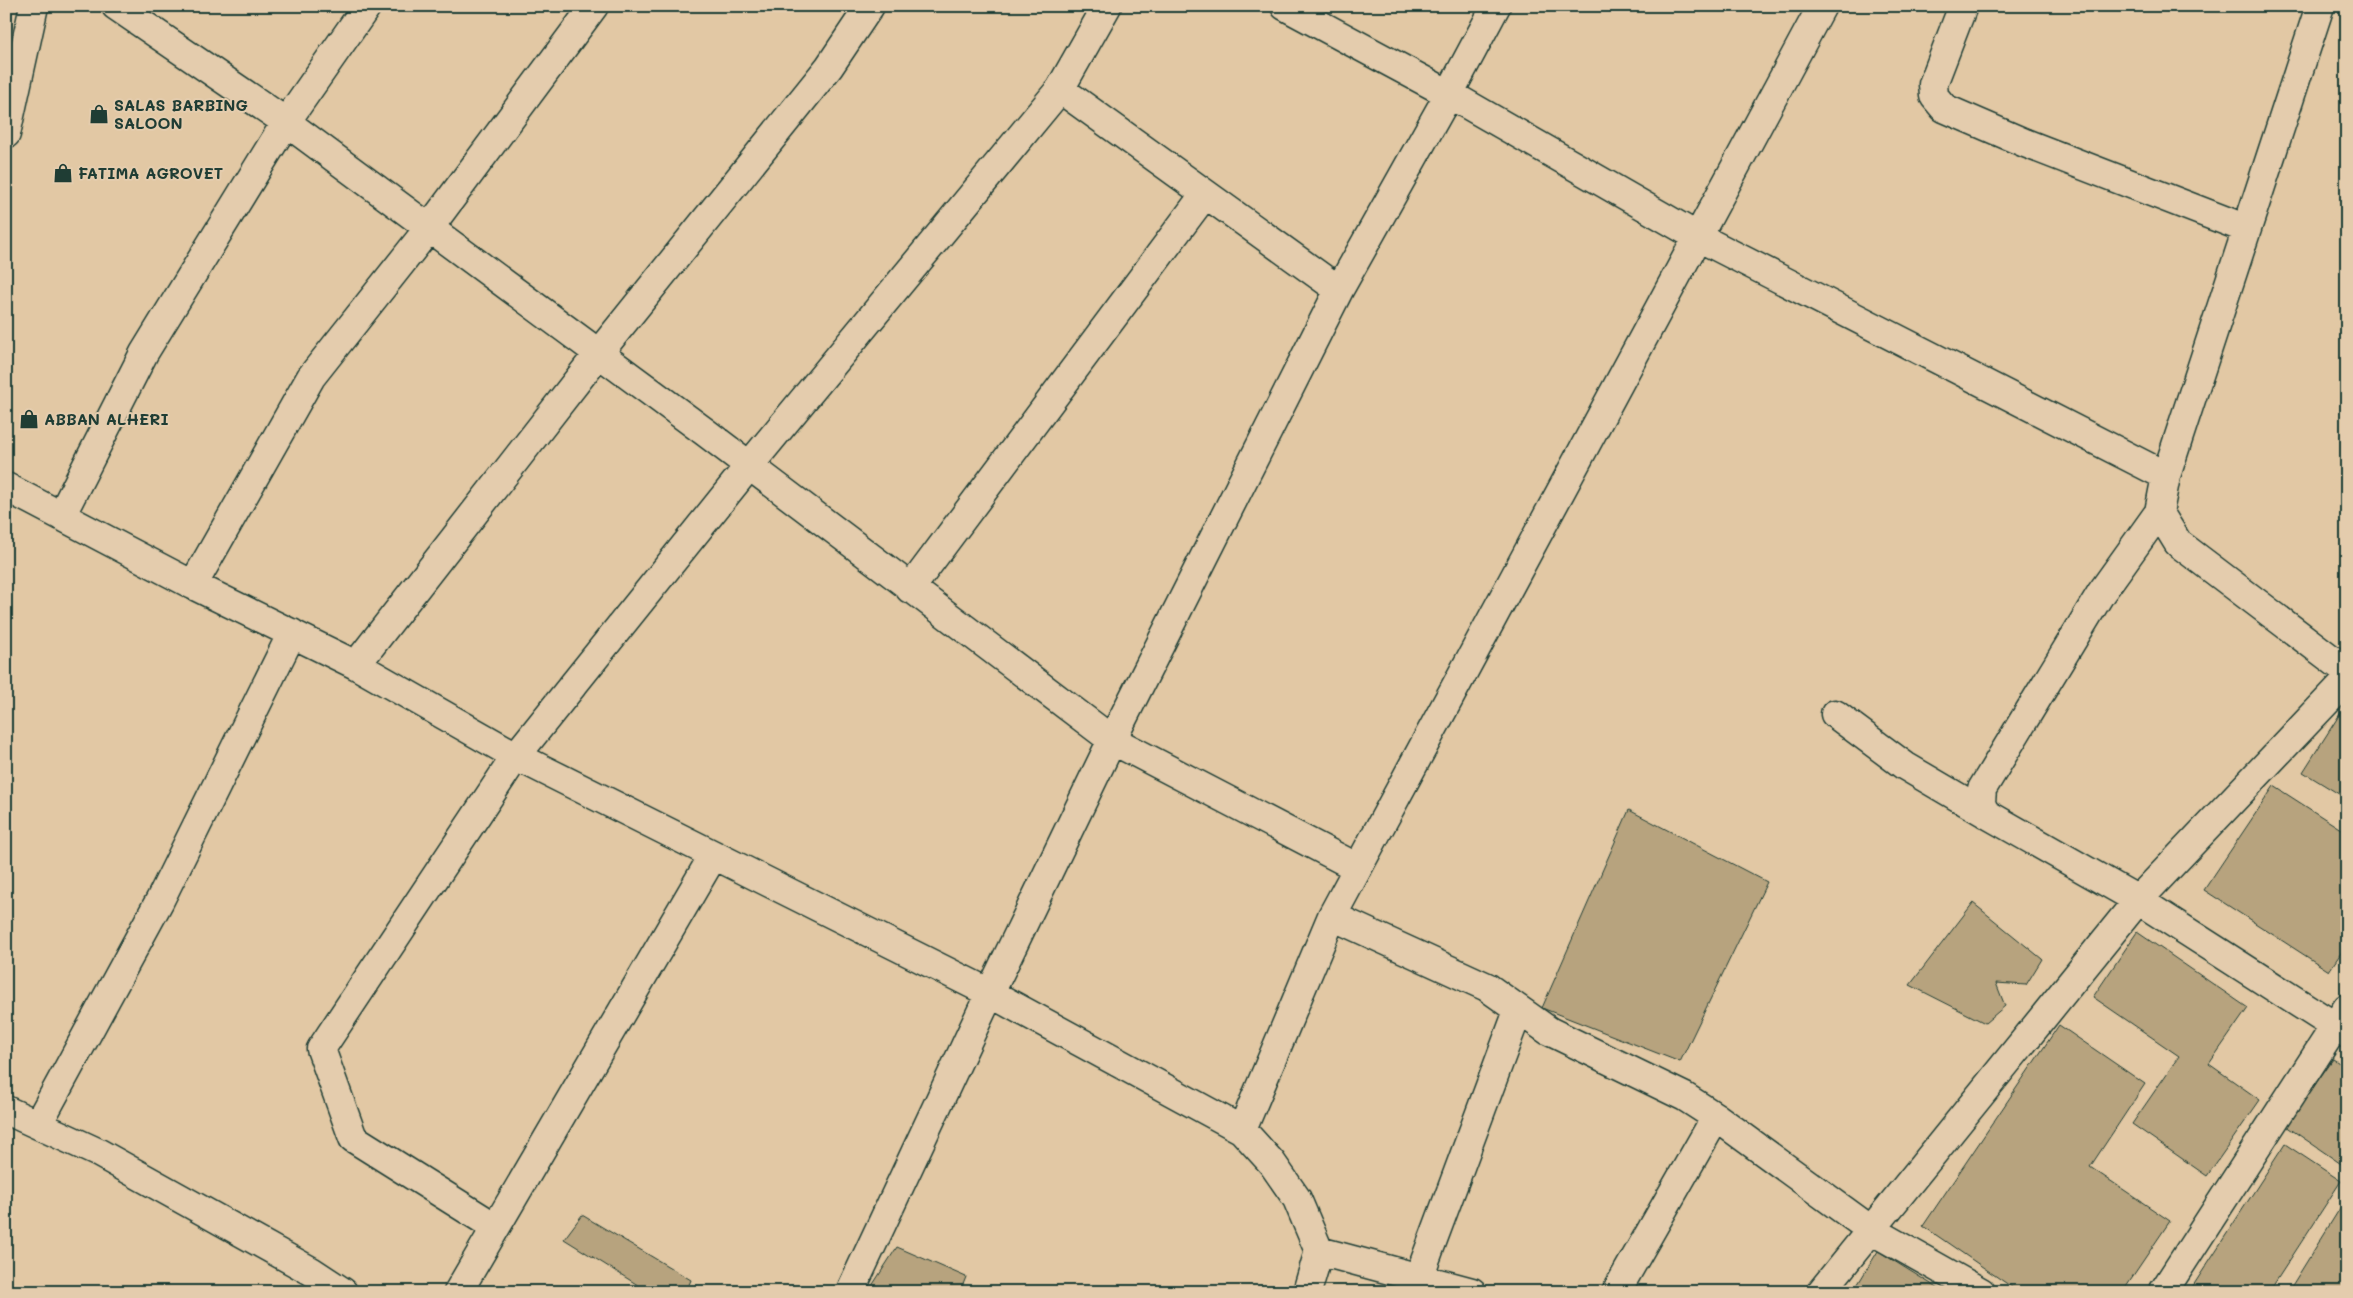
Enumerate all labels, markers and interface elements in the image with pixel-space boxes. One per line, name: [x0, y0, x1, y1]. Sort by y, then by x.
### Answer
place label: SALAS BARBING SALOON: [114, 94, 248, 133]
shop icon: SALAS BARBING SALOON: [88, 103, 110, 125]
shop icon: FATIMA AGROVET: [52, 162, 74, 184]
place label: FATIMA AGROVET: [78, 162, 223, 183]
shop icon: ABBAN ALHERI: [18, 408, 40, 430]
place label: ABBAN ALHERI: [44, 408, 169, 429]

